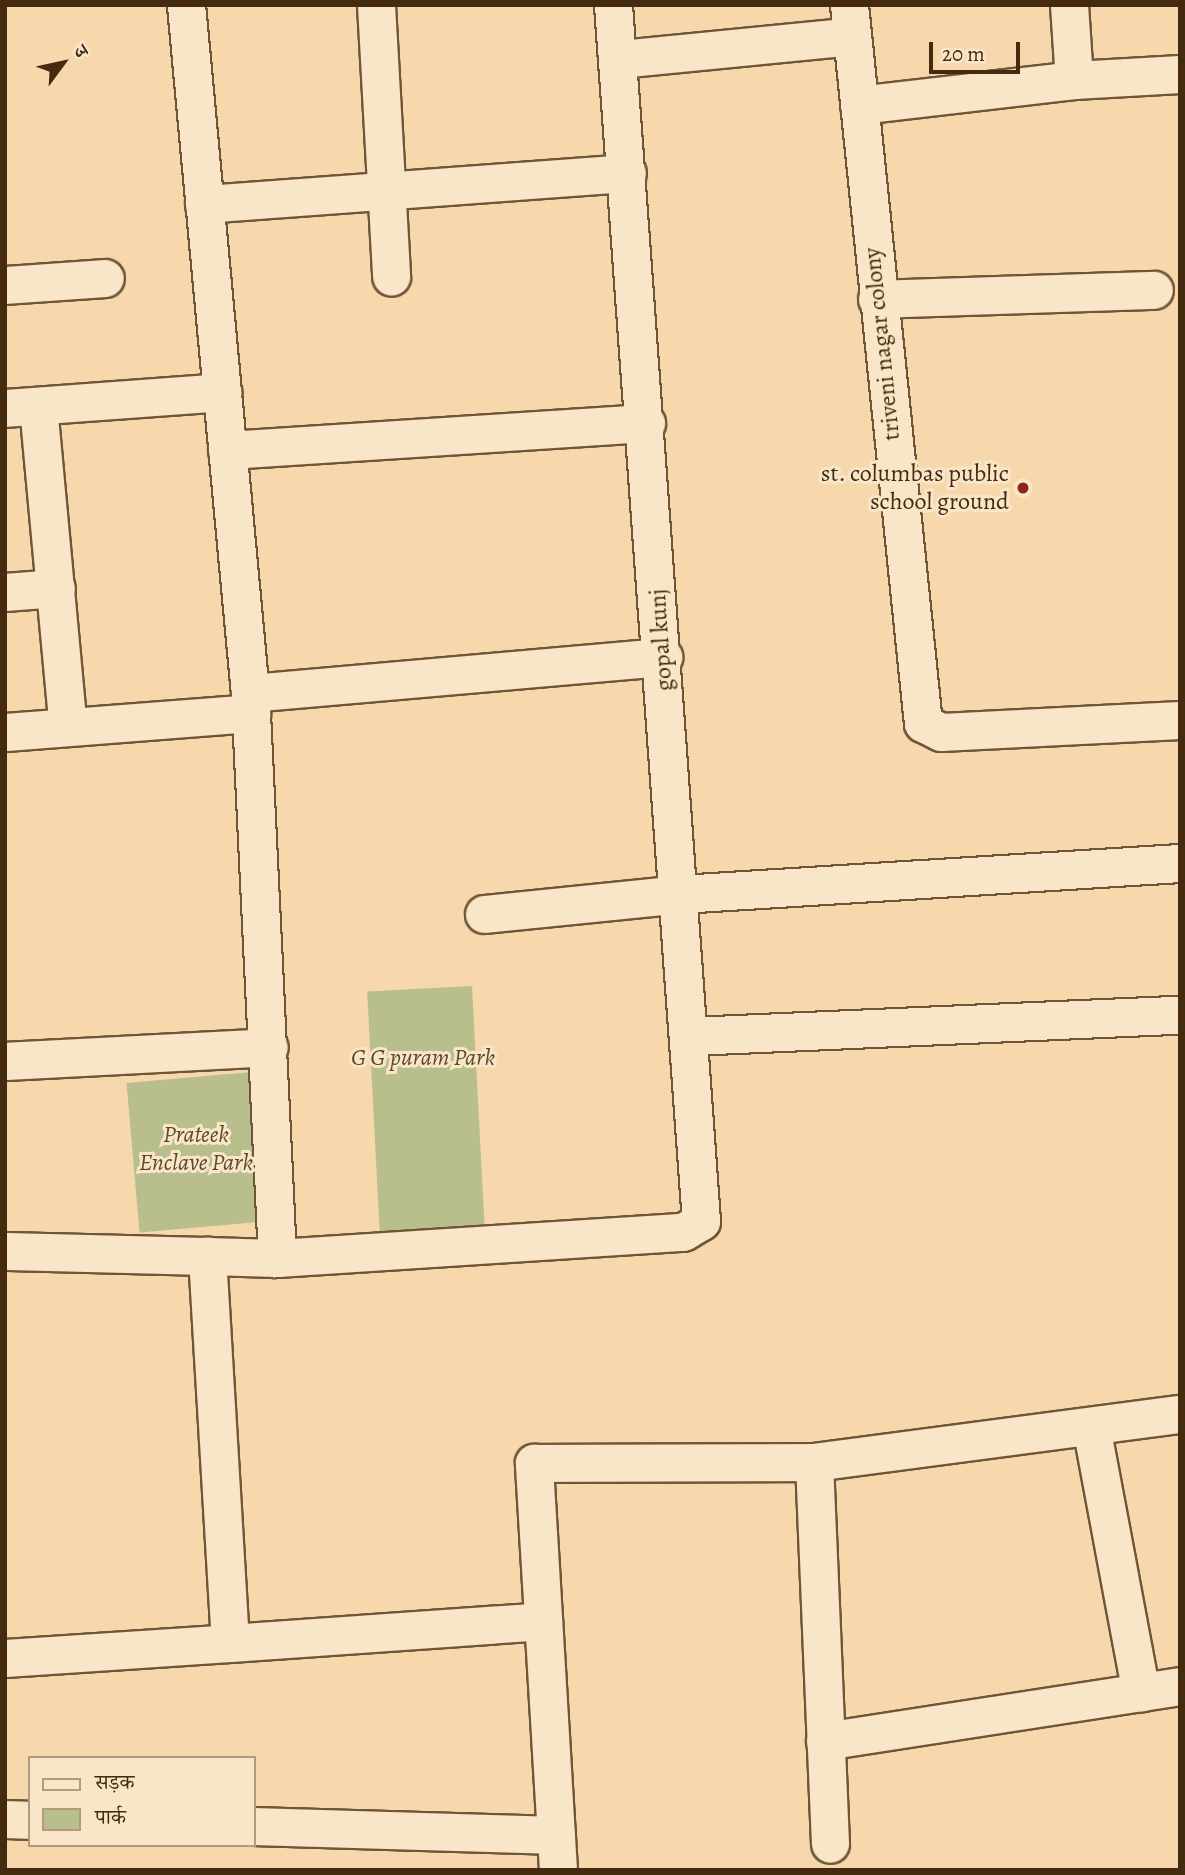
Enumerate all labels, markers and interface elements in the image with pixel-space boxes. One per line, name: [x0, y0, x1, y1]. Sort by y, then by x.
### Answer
north arrow: [28, 28, 98, 98]
scale bar: [933, 28, 1024, 72]
text: उ: [67, 40, 94, 63]
text: 20 m: [942, 40, 985, 68]
street label: triveni nagar colony: [858, 246, 906, 442]
place label: st. columbas public school ground: [820, 460, 1009, 516]
marker: st. columbas public school ground: [1015, 480, 1031, 496]
street label: gopal kunj: [643, 588, 679, 692]
park label: G G puram Park: [351, 1044, 495, 1072]
park label: Prateek Enclave Park: [139, 1121, 253, 1177]
legend: [28, 1756, 256, 1847]
text: सड़क: [95, 1768, 134, 1796]
text: पार्क: [95, 1803, 126, 1831]

